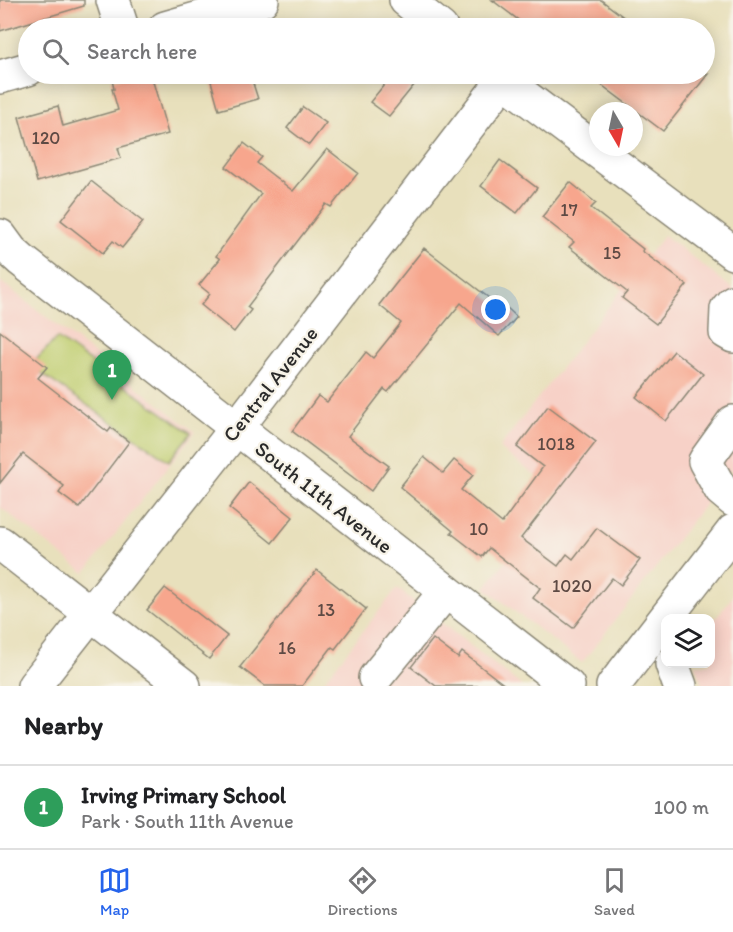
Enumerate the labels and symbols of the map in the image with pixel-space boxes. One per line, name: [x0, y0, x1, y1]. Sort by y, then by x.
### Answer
north arrow: [589, 102, 643, 156]
house number: 120: [32, 127, 60, 149]
house number: 17: [560, 199, 578, 221]
house number: 15: [603, 242, 621, 264]
your location: [481, 295, 510, 324]
street label: Central Avenue: [217, 321, 323, 447]
pin: 1: [92, 350, 132, 400]
house number: 1018: [537, 433, 575, 455]
street label: South 11th Avenue: [250, 436, 398, 558]
house number: 10: [469, 518, 489, 540]
house number: 1020: [552, 575, 592, 597]
house number: 13: [317, 599, 335, 621]
house number: 16: [278, 637, 296, 659]

